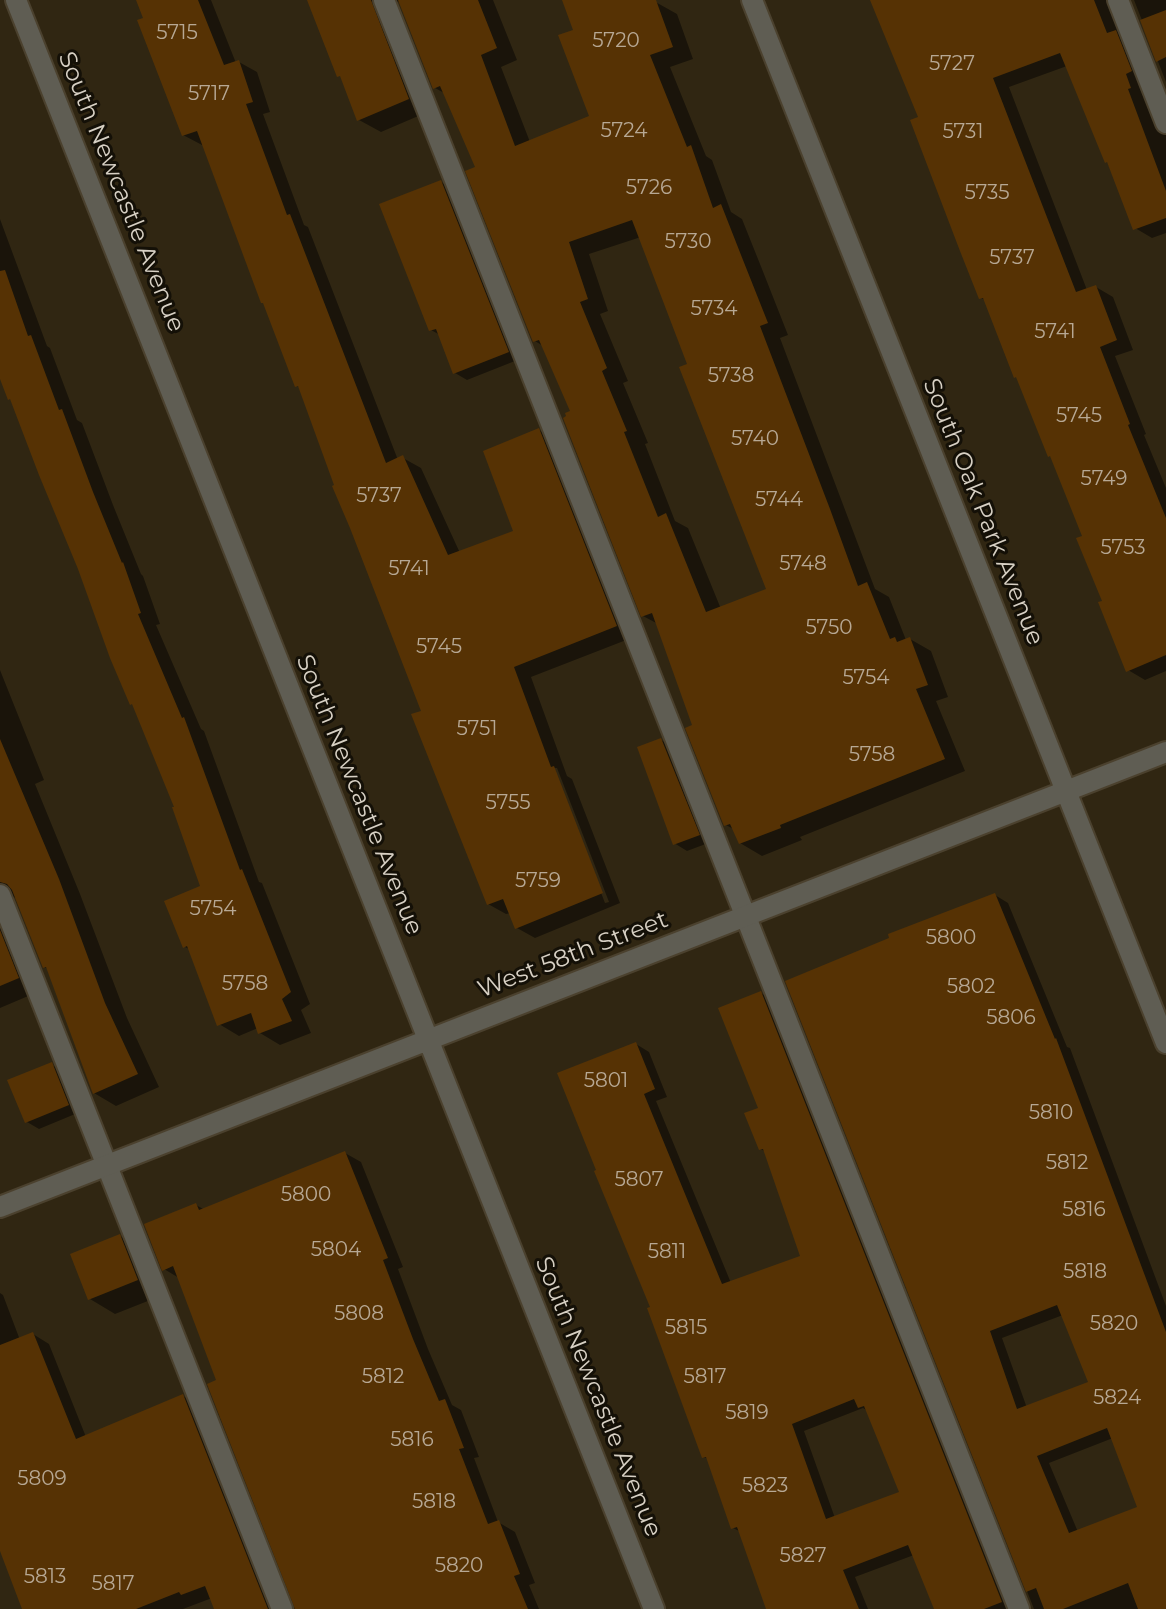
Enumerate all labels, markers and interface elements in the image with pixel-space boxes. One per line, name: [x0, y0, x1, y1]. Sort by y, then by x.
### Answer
house number: 5715: [156, 21, 198, 45]
house number: 5720: [592, 29, 640, 53]
street label: South Newcastle Avenue: [52, 48, 190, 336]
house number: 5727: [929, 52, 975, 76]
house number: 5717: [188, 82, 230, 106]
house number: 5724: [601, 119, 647, 143]
house number: 5731: [942, 120, 984, 144]
house number: 5726: [626, 176, 672, 200]
house number: 5735: [964, 181, 1010, 205]
house number: 5730: [664, 230, 712, 254]
house number: 5737: [989, 246, 1035, 270]
house number: 5734: [690, 297, 738, 321]
house number: 5741: [1034, 320, 1076, 344]
house number: 5738: [708, 364, 754, 388]
street label: South Oak Park Avenue: [916, 375, 1050, 649]
house number: 5745: [1056, 404, 1102, 428]
house number: 5740: [731, 427, 779, 451]
house number: 5749: [1081, 467, 1127, 491]
house number: 5737: [356, 484, 402, 508]
house number: 5744: [755, 488, 803, 512]
house number: 5753: [1101, 536, 1145, 560]
house number: 5748: [779, 552, 827, 576]
house number: 5741: [388, 557, 430, 581]
house number: 5750: [805, 616, 853, 640]
house number: 5745: [416, 635, 462, 659]
street label: South Newcastle Avenue: [290, 651, 428, 939]
house number: 5754: [843, 666, 889, 690]
house number: 5751: [457, 717, 497, 741]
house number: 5758: [849, 743, 895, 767]
house number: 5755: [486, 791, 530, 815]
house number: 5759: [515, 869, 561, 893]
house number: 5754: [190, 897, 236, 921]
street label: West 58th Street: [474, 905, 672, 1005]
house number: 5800: [926, 926, 976, 950]
house number: 5758: [222, 972, 268, 996]
house number: 5802: [947, 975, 995, 999]
house number: 5806: [986, 1006, 1036, 1030]
house number: 5801: [584, 1069, 628, 1093]
house number: 5810: [1029, 1101, 1073, 1125]
house number: 5812: [1046, 1151, 1088, 1175]
house number: 5807: [615, 1168, 663, 1192]
house number: 5800: [281, 1183, 331, 1207]
house number: 5816: [1062, 1198, 1106, 1222]
house number: 5804: [311, 1238, 361, 1262]
house number: 5811: [648, 1240, 686, 1264]
street label: South Newcastle Avenue: [529, 1253, 667, 1541]
house number: 5818: [1063, 1260, 1107, 1284]
house number: 5808: [334, 1302, 384, 1326]
house number: 5820: [1090, 1312, 1138, 1336]
house number: 5815: [665, 1316, 707, 1340]
house number: 5812: [362, 1365, 404, 1389]
house number: 5817: [683, 1365, 727, 1389]
house number: 5824: [1093, 1386, 1141, 1410]
house number: 5819: [725, 1401, 769, 1425]
house number: 5816: [390, 1428, 434, 1452]
house number: 5809: [17, 1467, 67, 1491]
house number: 5823: [742, 1474, 788, 1498]
house number: 5818: [412, 1490, 456, 1514]
house number: 5827: [779, 1544, 827, 1568]
house number: 5820: [435, 1554, 483, 1578]
house number: 5813: [24, 1565, 66, 1589]
house number: 5817: [91, 1572, 135, 1596]

